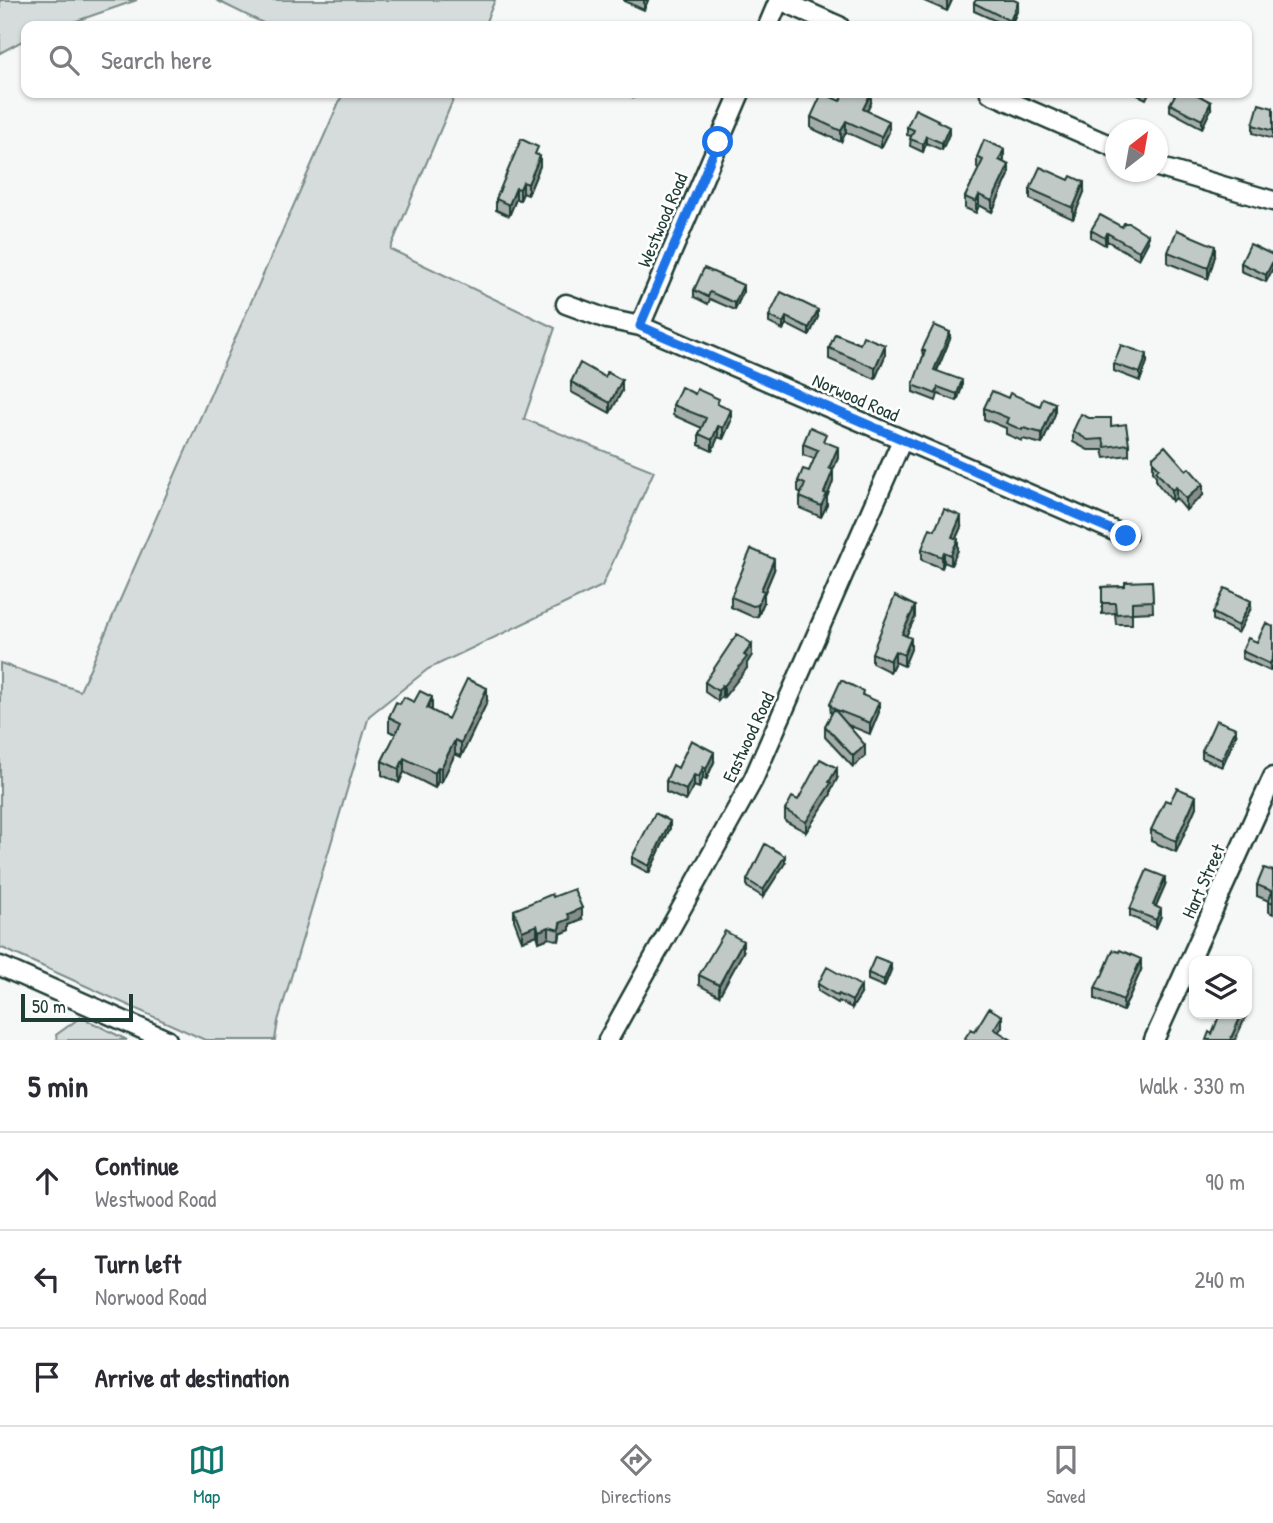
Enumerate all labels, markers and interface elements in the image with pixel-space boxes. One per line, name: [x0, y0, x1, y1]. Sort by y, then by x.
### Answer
search box: [21, 21, 1252, 98]
icon: search: [45, 41, 83, 79]
text: Search here: [101, 42, 212, 77]
north arrow: [1105, 119, 1168, 182]
route start: [702, 126, 733, 157]
street label: Westwood Road: [630, 168, 694, 271]
street label: Norwood Road: [809, 366, 904, 428]
route end: [1110, 520, 1141, 551]
street label: Eastwood Road: [716, 687, 780, 786]
street label: Hart Street: [1175, 839, 1231, 922]
map controls: [1189, 956, 1252, 1019]
button: layers: [1189, 956, 1252, 1019]
scale bar: [21, 991, 133, 1023]
text: 50 m: [32, 993, 66, 1019]
text: 5 min: [28, 1066, 88, 1106]
text: Walk · 330 m: [1139, 1070, 1245, 1101]
text: Continue: [95, 1148, 179, 1183]
icon: ahead: [28, 1162, 66, 1200]
text: 90 m: [1205, 1166, 1245, 1197]
text: Westwood Road: [95, 1183, 216, 1214]
text: Turn left: [95, 1246, 181, 1281]
icon: left: [28, 1260, 66, 1298]
text: 240 m: [1194, 1264, 1245, 1295]
text: Norwood Road: [95, 1281, 207, 1312]
icon: arrive: [28, 1358, 66, 1396]
text: Arrive at destination: [95, 1360, 290, 1395]
tab: Map: [188, 1441, 226, 1509]
tab: Directions: [601, 1441, 671, 1509]
tab: Saved: [1047, 1441, 1085, 1509]

